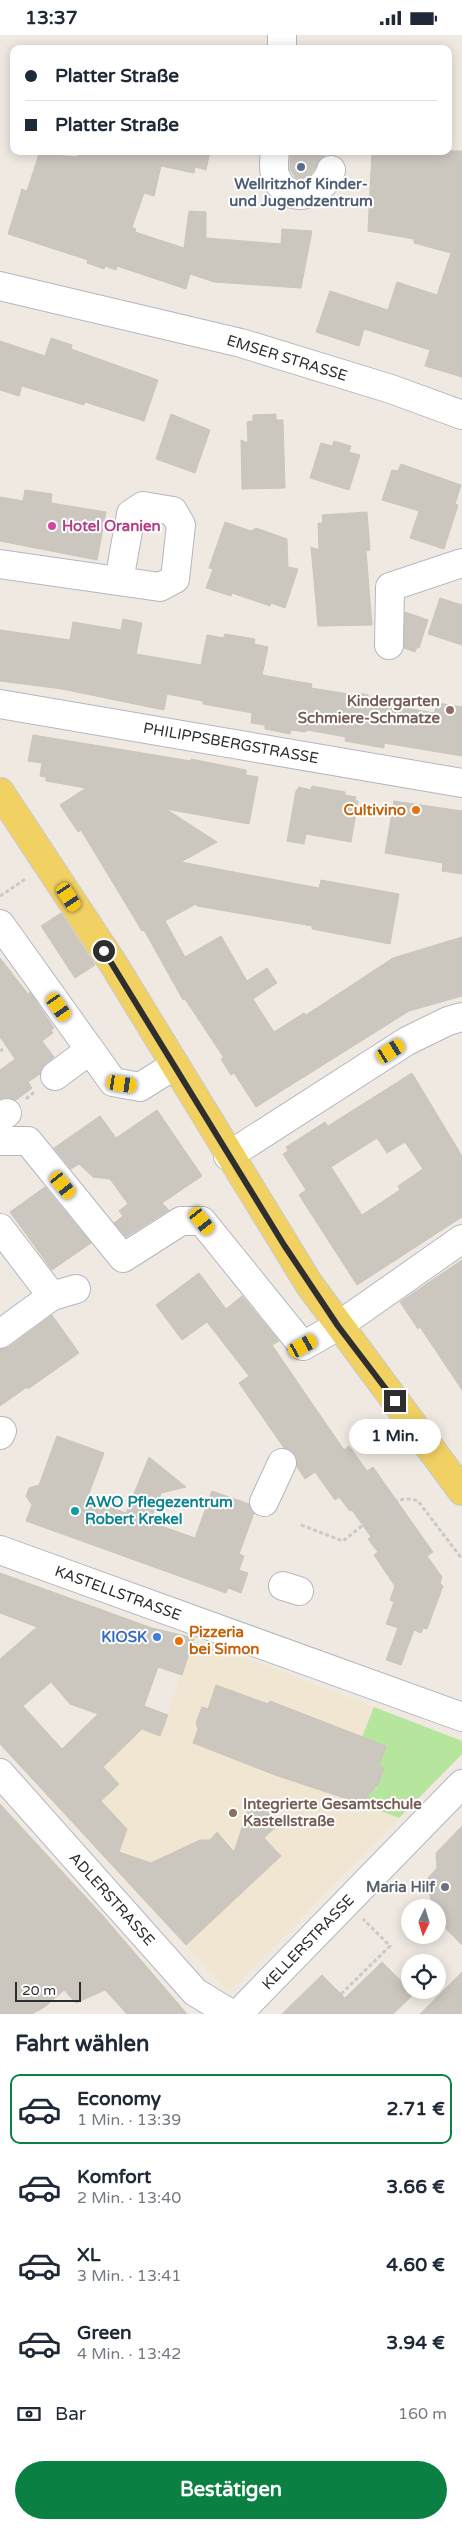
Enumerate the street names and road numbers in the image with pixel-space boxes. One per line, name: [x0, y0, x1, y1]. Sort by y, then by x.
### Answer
street label: EMSER STRASSE: [225, 331, 349, 385]
street label: PHILIPPSBERGSTRASSE: [142, 719, 320, 767]
street label: KASTELLSTRASSE: [52, 1562, 184, 1624]
street label: ADLERSTRASSE: [65, 1849, 159, 1949]
street label: KELLERSTRASSE: [258, 1891, 358, 1993]

